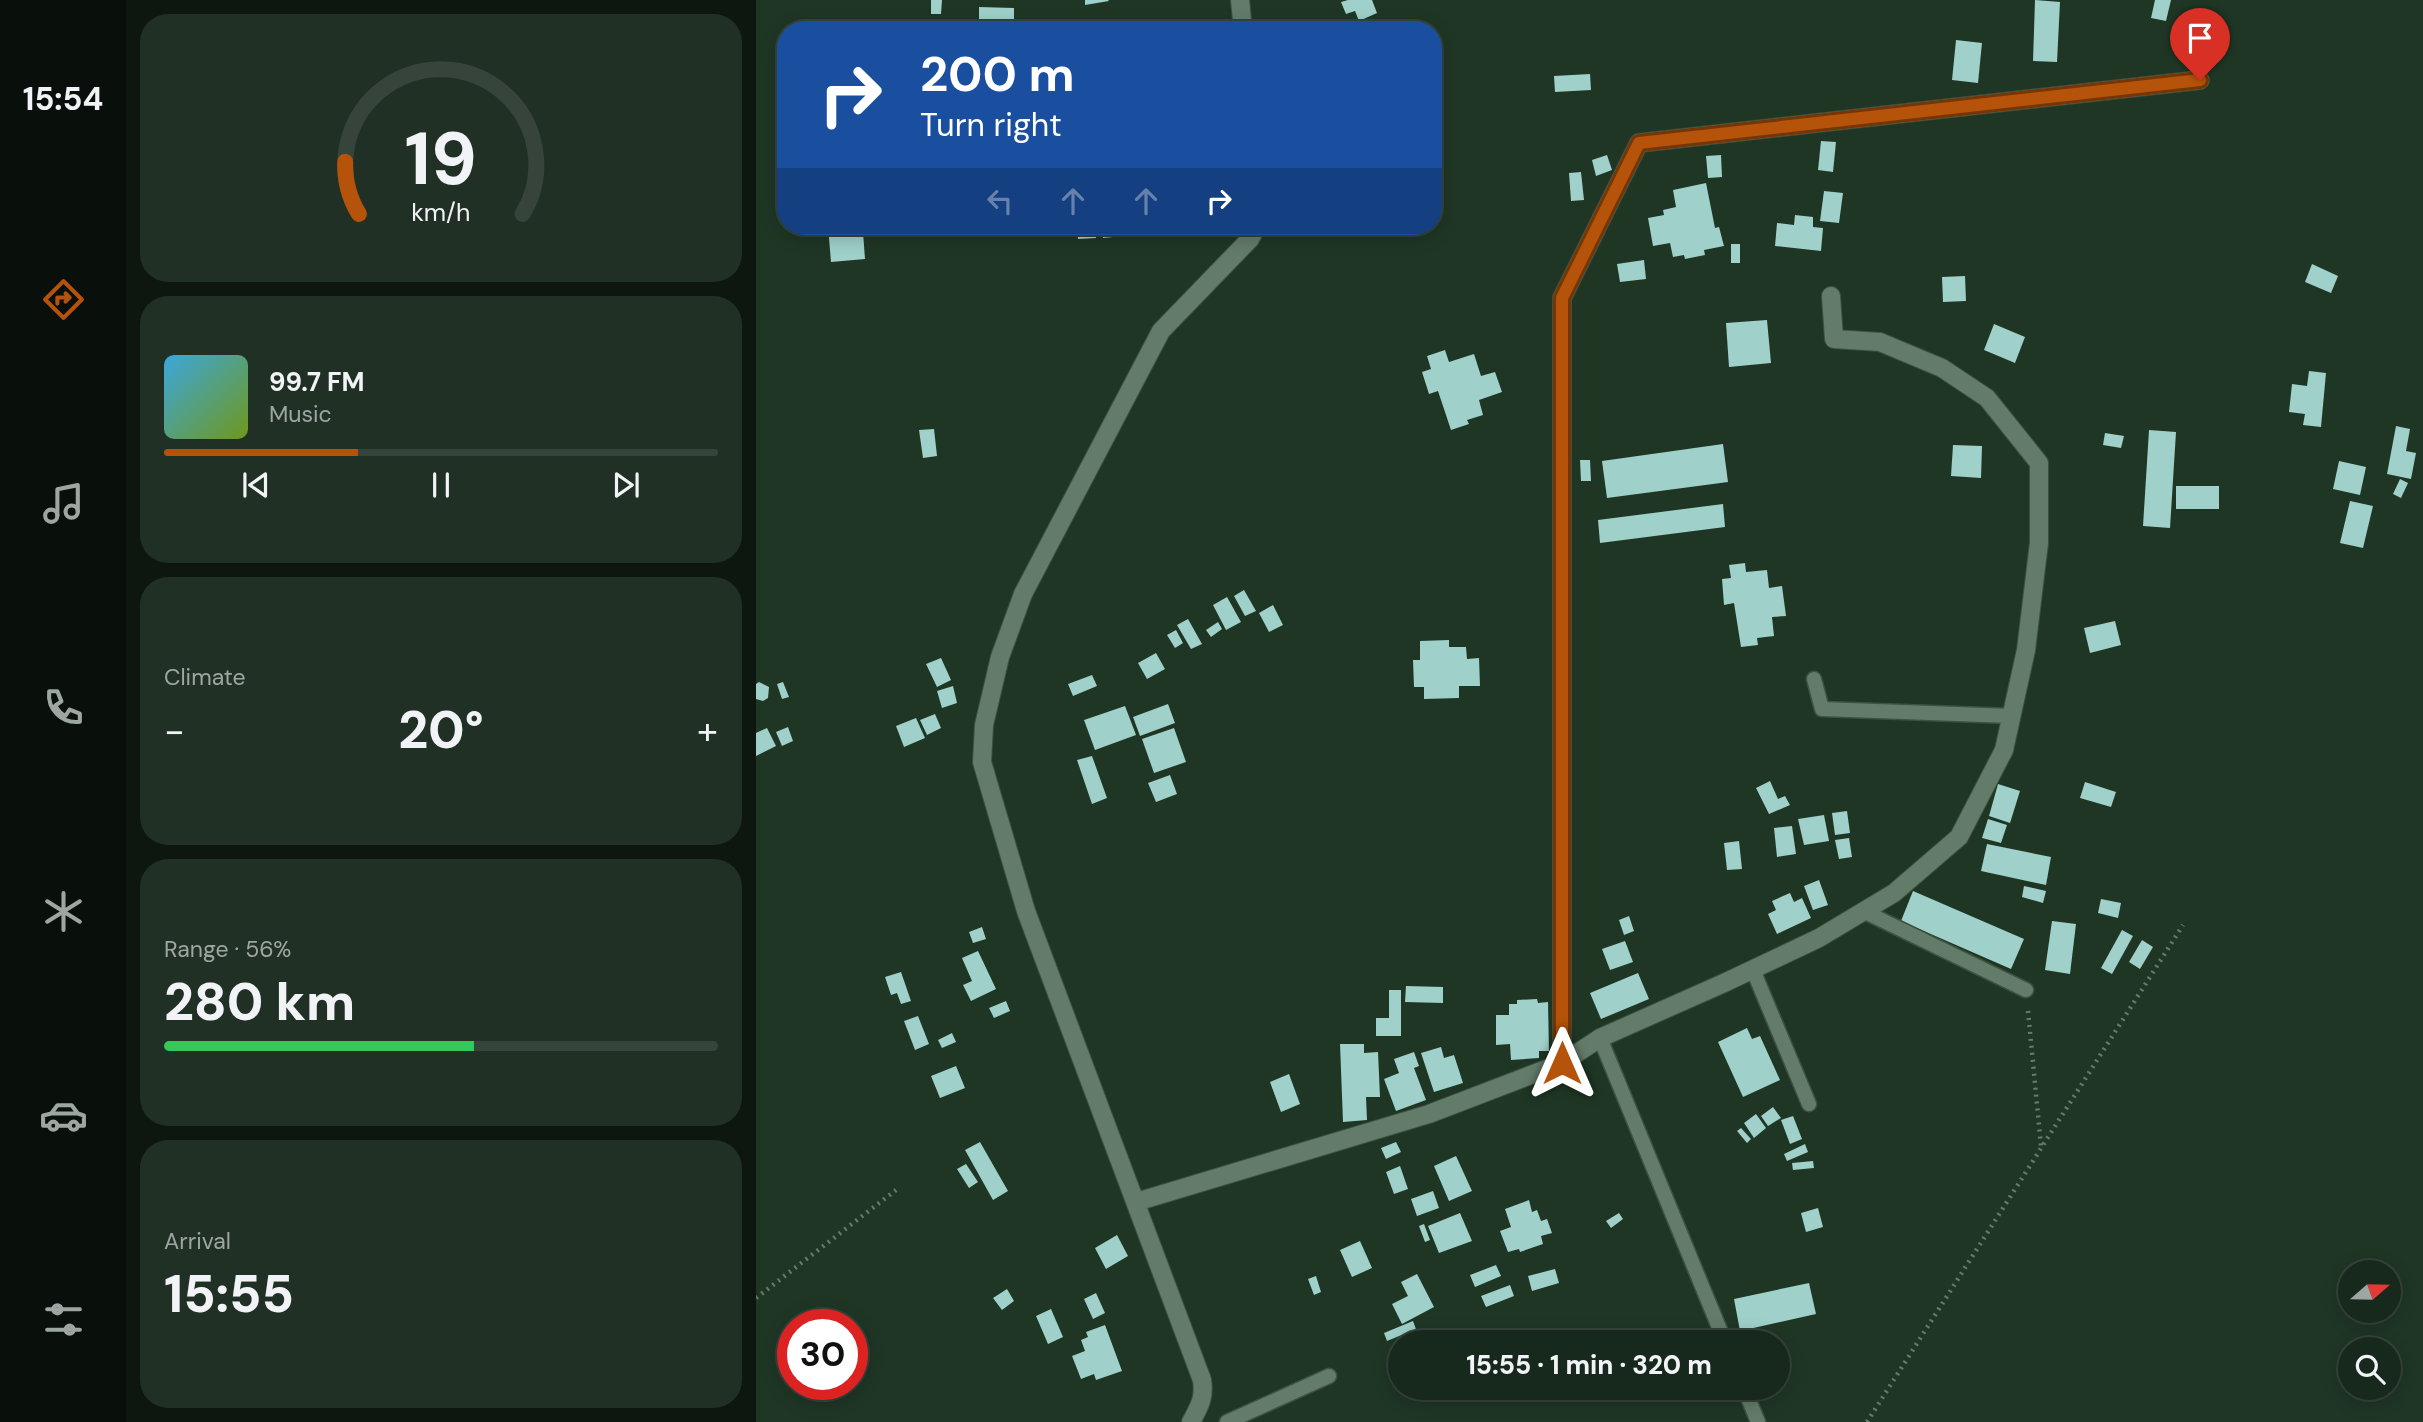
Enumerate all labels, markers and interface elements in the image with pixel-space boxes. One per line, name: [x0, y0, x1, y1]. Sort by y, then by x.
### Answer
pin: [2170, 8, 2230, 80]
icon: arrive: [2181, 19, 2219, 57]
text: 200 m: [920, 42, 1075, 106]
icon: right: [805, 49, 896, 140]
text: 15:54: [23, 78, 103, 120]
text: Turn right: [920, 104, 1062, 146]
text: 19: [405, 112, 477, 207]
icon: left: [981, 182, 1019, 220]
icon: ahead: [1054, 182, 1092, 220]
icon: ahead: [1127, 182, 1165, 220]
icon: right: [1200, 182, 1238, 220]
text: km/h: [411, 196, 471, 229]
icon: directions: [39, 275, 88, 324]
text: 99.7 FM: [269, 365, 365, 399]
text: Music: [269, 399, 332, 429]
icon: previous: [237, 466, 275, 504]
icon: pause: [422, 466, 460, 504]
icon: next: [607, 466, 645, 504]
icon: music: [39, 479, 88, 528]
text: Climate: [164, 662, 246, 692]
icon: phone: [39, 683, 88, 732]
text: 20°: [398, 696, 484, 764]
text: −: [164, 706, 185, 756]
text: +: [697, 706, 718, 756]
icon: climate: [39, 887, 88, 936]
text: Range · 56%: [164, 934, 291, 964]
text: 280 km: [164, 968, 355, 1036]
position arrow: [1525, 1026, 1599, 1100]
icon: car: [39, 1091, 88, 1140]
text: Arrival: [164, 1226, 231, 1256]
text: 15:55: [164, 1260, 294, 1328]
north arrow: [2338, 1260, 2401, 1323]
map controls: [2338, 1260, 2401, 1400]
icon: filters: [39, 1295, 88, 1344]
speed limit sign: 30: [777, 1309, 868, 1400]
button: search: [2338, 1337, 2401, 1400]
text: 15:55 · 1 min · 320 m: [1466, 1348, 1712, 1382]

